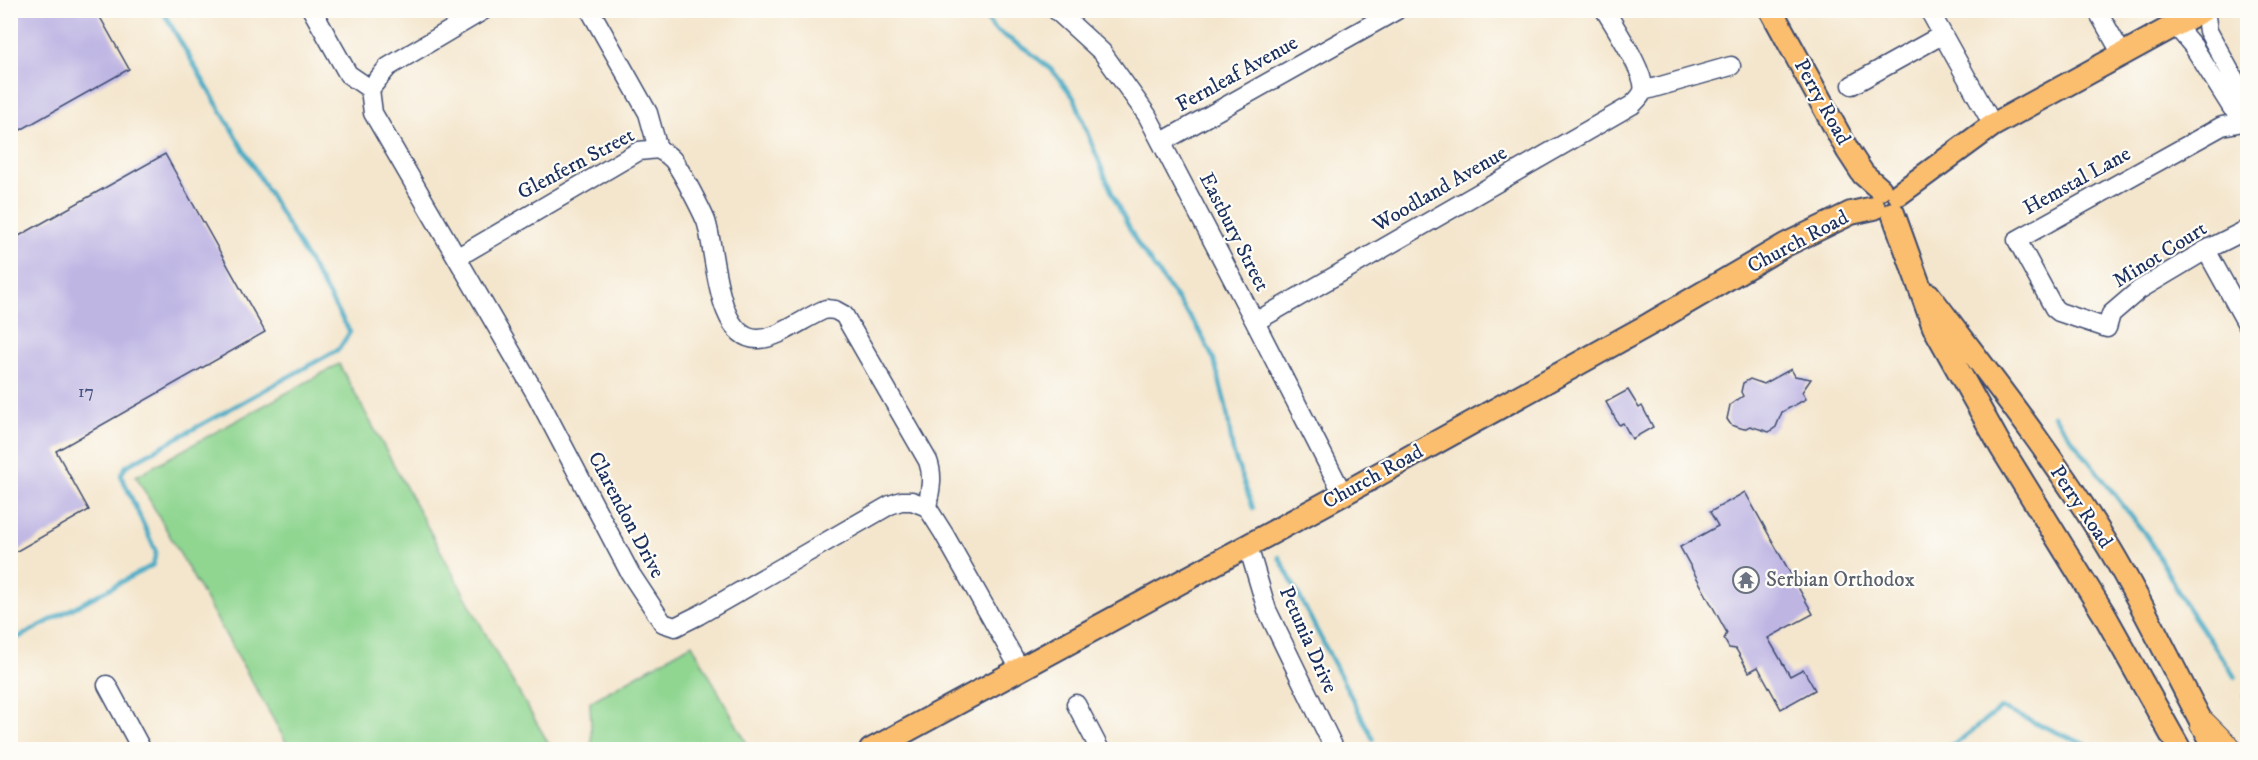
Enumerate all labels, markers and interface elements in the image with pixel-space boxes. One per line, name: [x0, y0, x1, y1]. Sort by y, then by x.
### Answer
street label: Fernleaf Avenue: [1171, 30, 1303, 118]
street label: Perry Road: [1788, 55, 1856, 150]
street label: Glenfern Street: [513, 122, 639, 206]
street label: Woodland Avenue: [1367, 140, 1512, 238]
street label: Hemstal Lane: [2019, 141, 2136, 221]
street label: Eastbury Street: [1193, 168, 1275, 296]
street label: Church Road: [1743, 204, 1853, 279]
street label: Minot Court: [2108, 216, 2212, 294]
house number: 17: [78, 381, 94, 403]
street label: Church Road: [1318, 439, 1428, 515]
street label: Clarendon Drive: [582, 447, 670, 583]
street label: Perry Road: [2044, 461, 2118, 554]
temple icon: Serbian Orthodox: [1731, 565, 1761, 595]
place label: Serbian Orthodox: [1766, 567, 1915, 593]
street label: Petunia Drive: [1273, 583, 1343, 698]

